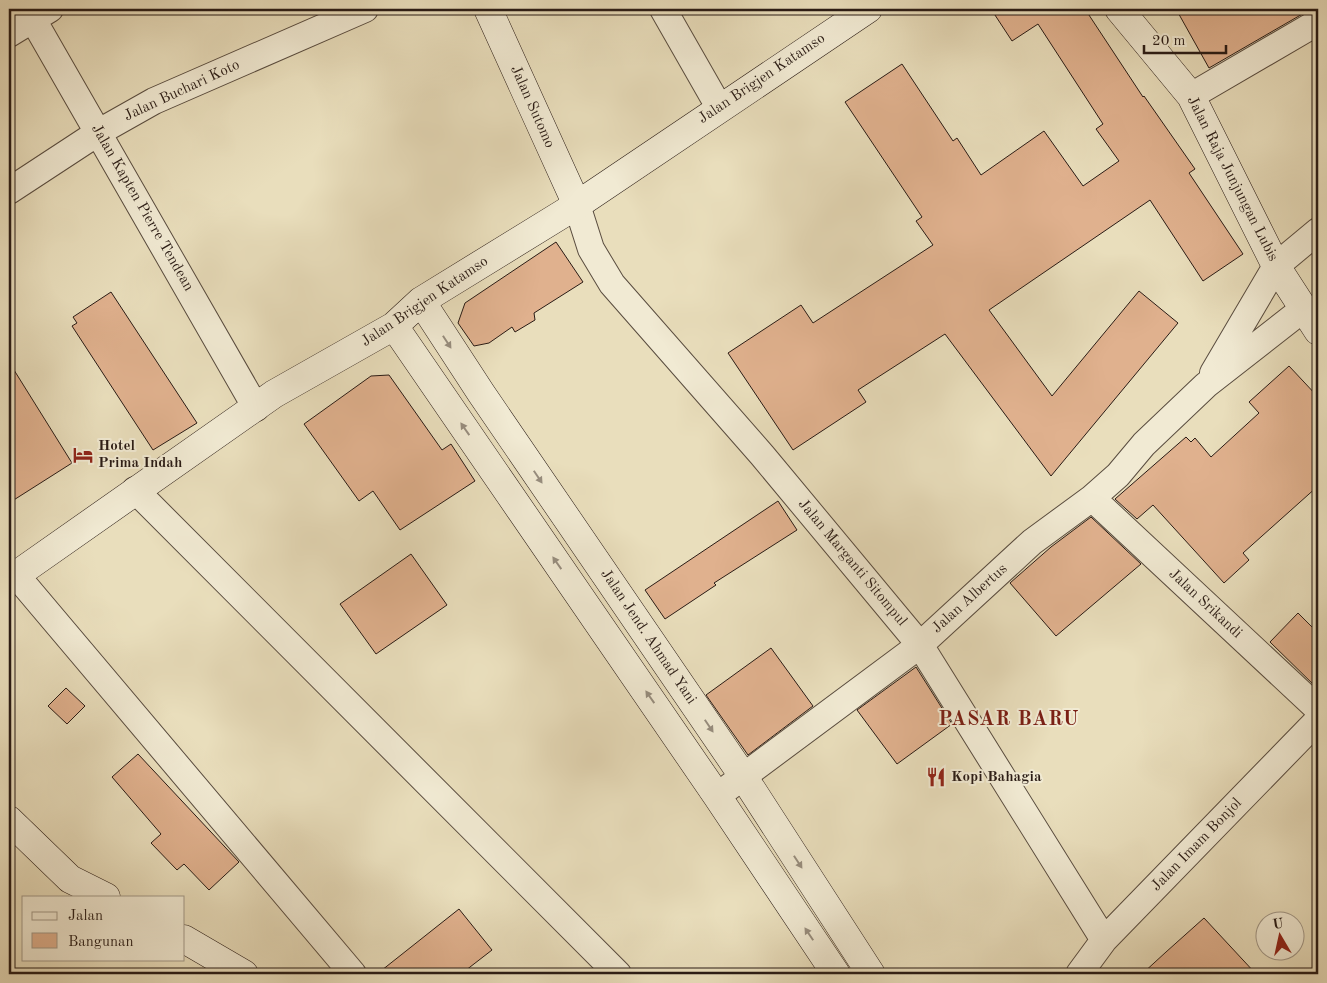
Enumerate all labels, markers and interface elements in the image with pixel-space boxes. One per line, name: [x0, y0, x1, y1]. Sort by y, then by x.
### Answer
scale bar: [1144, 22, 1227, 54]
street label: Jalan Brigjen Katamso: [696, 31, 828, 127]
text: 20 m: [1152, 34, 1186, 49]
street label: Jalan Buchari Koto: [122, 58, 242, 124]
street label: Jalan Sutomo: [507, 63, 557, 151]
street label: Jalan Raja Junjungan Lubis: [1184, 94, 1280, 264]
street label: Jalan Kapten Pierre Tendean: [88, 122, 196, 294]
street label: Jalan Brigjen Katamso: [359, 254, 491, 350]
one-way arrow: [443, 335, 452, 348]
one-way arrow: [460, 423, 470, 436]
place label: Hotel Prima Indah: [98, 439, 182, 471]
hotel icon: Hotel Prima Indah: [72, 444, 94, 466]
one-way arrow: [533, 470, 543, 483]
street label: Jalan Marganti Sitompul: [795, 497, 909, 629]
one-way arrow: [552, 556, 562, 570]
street label: Jalan Albertus: [930, 562, 1010, 636]
street label: Jalan Srikandi: [1166, 566, 1244, 642]
street label: Jalan Jend. Ahmad Yani: [597, 567, 699, 707]
one-way arrow: [645, 690, 655, 704]
district label: PASAR BARU: [938, 710, 1080, 730]
one-way arrow: [704, 720, 714, 733]
restaurant icon: Kopi Bahagia: [925, 766, 947, 788]
place label: Kopi Bahagia: [951, 770, 1042, 785]
street label: Jalan Imam Bonjol: [1149, 796, 1245, 894]
one-way arrow: [794, 855, 803, 869]
legend: [22, 896, 185, 960]
text: Jalan: [68, 909, 103, 924]
north arrow: [1254, 910, 1304, 960]
text: U: [1272, 916, 1285, 932]
one-way arrow: [804, 927, 813, 940]
text: Bangunan: [68, 935, 134, 950]

